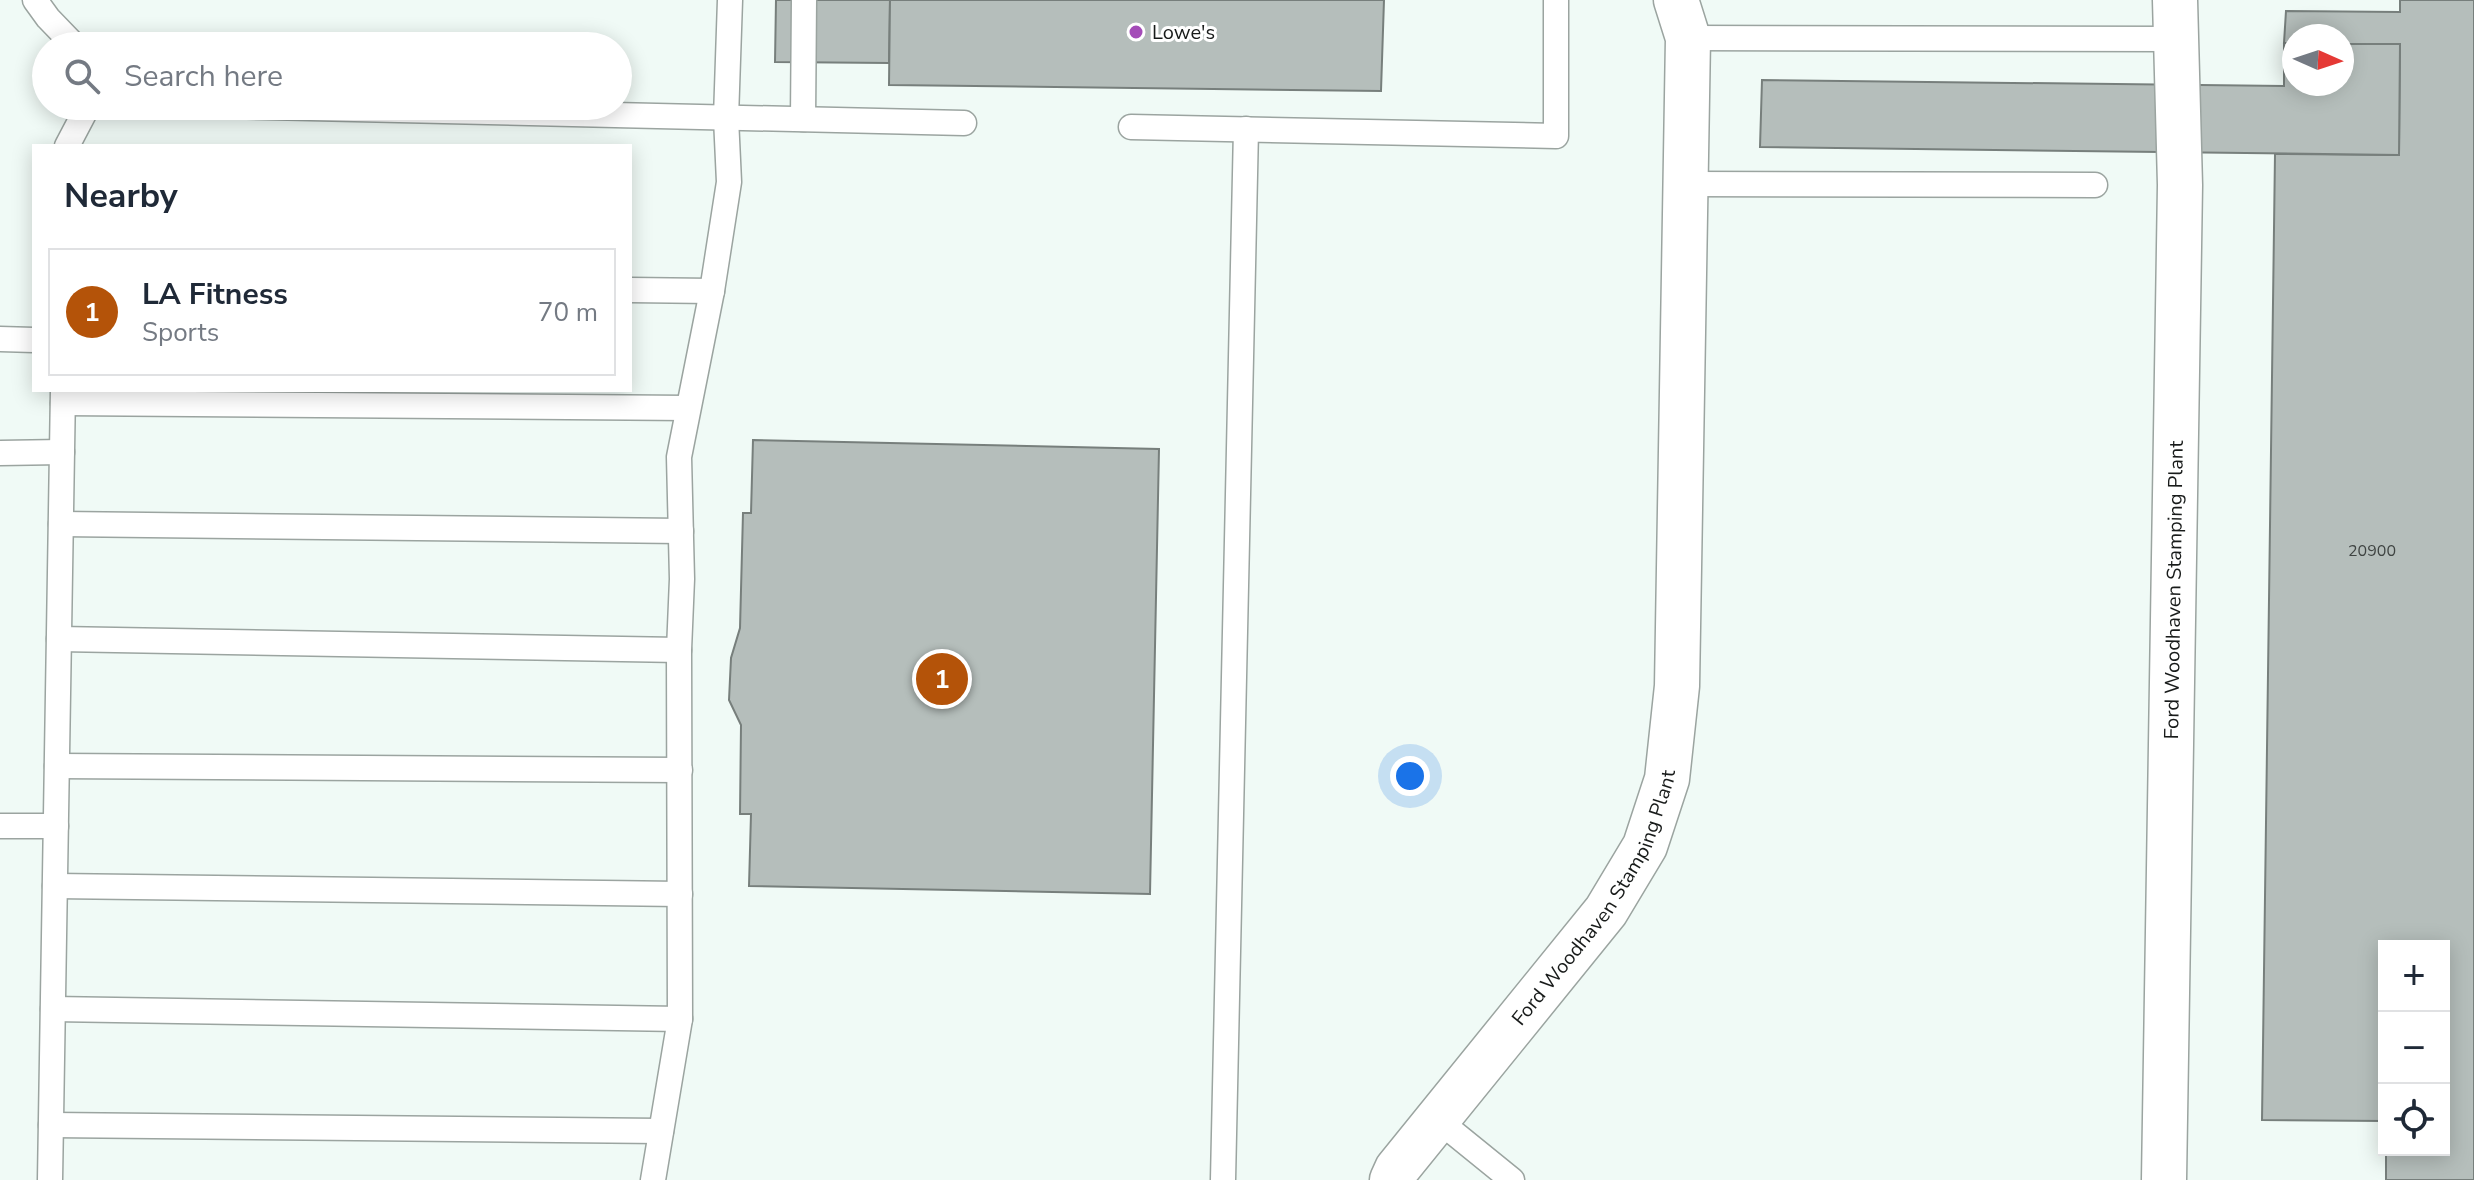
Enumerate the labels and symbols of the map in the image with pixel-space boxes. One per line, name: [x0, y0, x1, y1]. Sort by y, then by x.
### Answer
place label: Lowe's: [1152, 19, 1215, 46]
marker: Lowe's: [1127, 23, 1145, 41]
north arrow: [2282, 24, 2354, 96]
street label: Ford Woodhaven Stamping Plant: [2158, 440, 2189, 740]
house number: 20900: [2348, 540, 2396, 562]
pin: 1: [916, 649, 968, 709]
your location: [1390, 756, 1430, 796]
street label: Ford Woodhaven Stamping Plant: [1505, 768, 1681, 1031]

